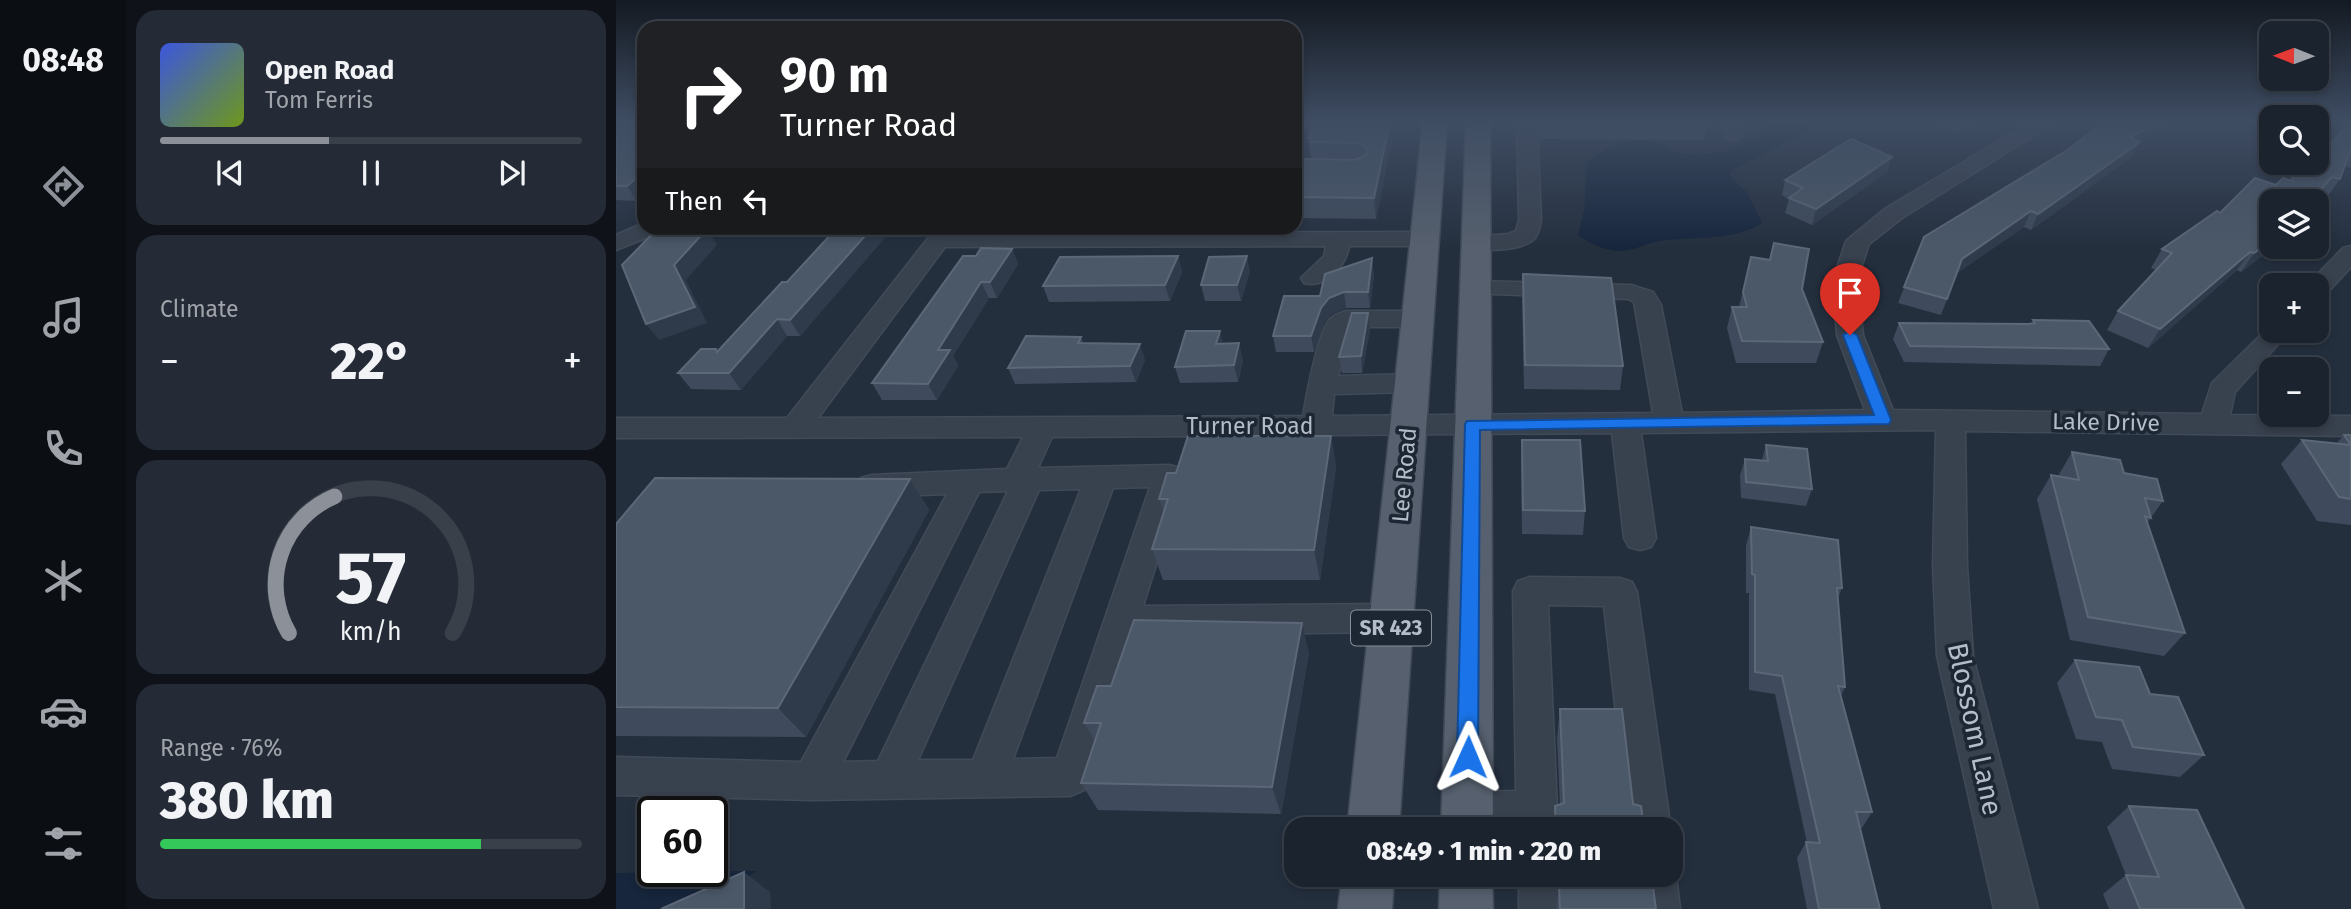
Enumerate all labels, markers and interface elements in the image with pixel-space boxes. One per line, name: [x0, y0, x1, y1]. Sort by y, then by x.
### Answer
north arrow: [2259, 21, 2329, 91]
map controls: [2259, 21, 2329, 427]
text: 08:48: [22, 41, 104, 79]
text: 90 m: [780, 46, 889, 105]
icon: right: [665, 49, 756, 140]
text: Open Road: [265, 55, 394, 86]
text: Tom Ferris: [265, 86, 373, 114]
button: search: [2259, 105, 2329, 175]
text: Turner Road: [780, 106, 957, 144]
icon: previous: [211, 154, 249, 192]
icon: pause: [352, 154, 390, 192]
icon: next: [493, 154, 531, 192]
icon: directions: [39, 162, 88, 211]
icon: left: [737, 182, 775, 220]
text: Then: [665, 186, 723, 217]
button: layers: [2259, 189, 2329, 259]
pin: [1820, 263, 1880, 335]
button: +: [2259, 273, 2329, 343]
icon: arrive: [1831, 274, 1869, 312]
icon: music: [39, 293, 88, 342]
text: Climate: [160, 295, 239, 323]
text: 22°: [330, 330, 412, 393]
text: −: [160, 338, 179, 384]
text: +: [563, 338, 582, 384]
button: −: [2259, 357, 2329, 427]
street label: Lake Drive: [2052, 407, 2160, 437]
street label: Turner Road: [1186, 412, 1314, 440]
icon: phone: [39, 424, 88, 473]
street label: Lee Road: [1386, 426, 1422, 524]
text: 57: [335, 535, 407, 622]
icon: climate: [39, 556, 88, 605]
road number: SR 423: [1351, 610, 1431, 646]
text: km/h: [340, 617, 402, 647]
street label: Blossom Lane: [1941, 640, 2009, 818]
icon: car: [39, 687, 88, 736]
position arrow: [1431, 720, 1505, 794]
text: Range · 76%: [160, 734, 282, 762]
text: 380 km: [160, 769, 334, 832]
speed limit sign: 60: [637, 796, 728, 887]
icon: filters: [39, 819, 88, 868]
text: 08:49 · 1 min · 220 m: [1366, 836, 1601, 867]

